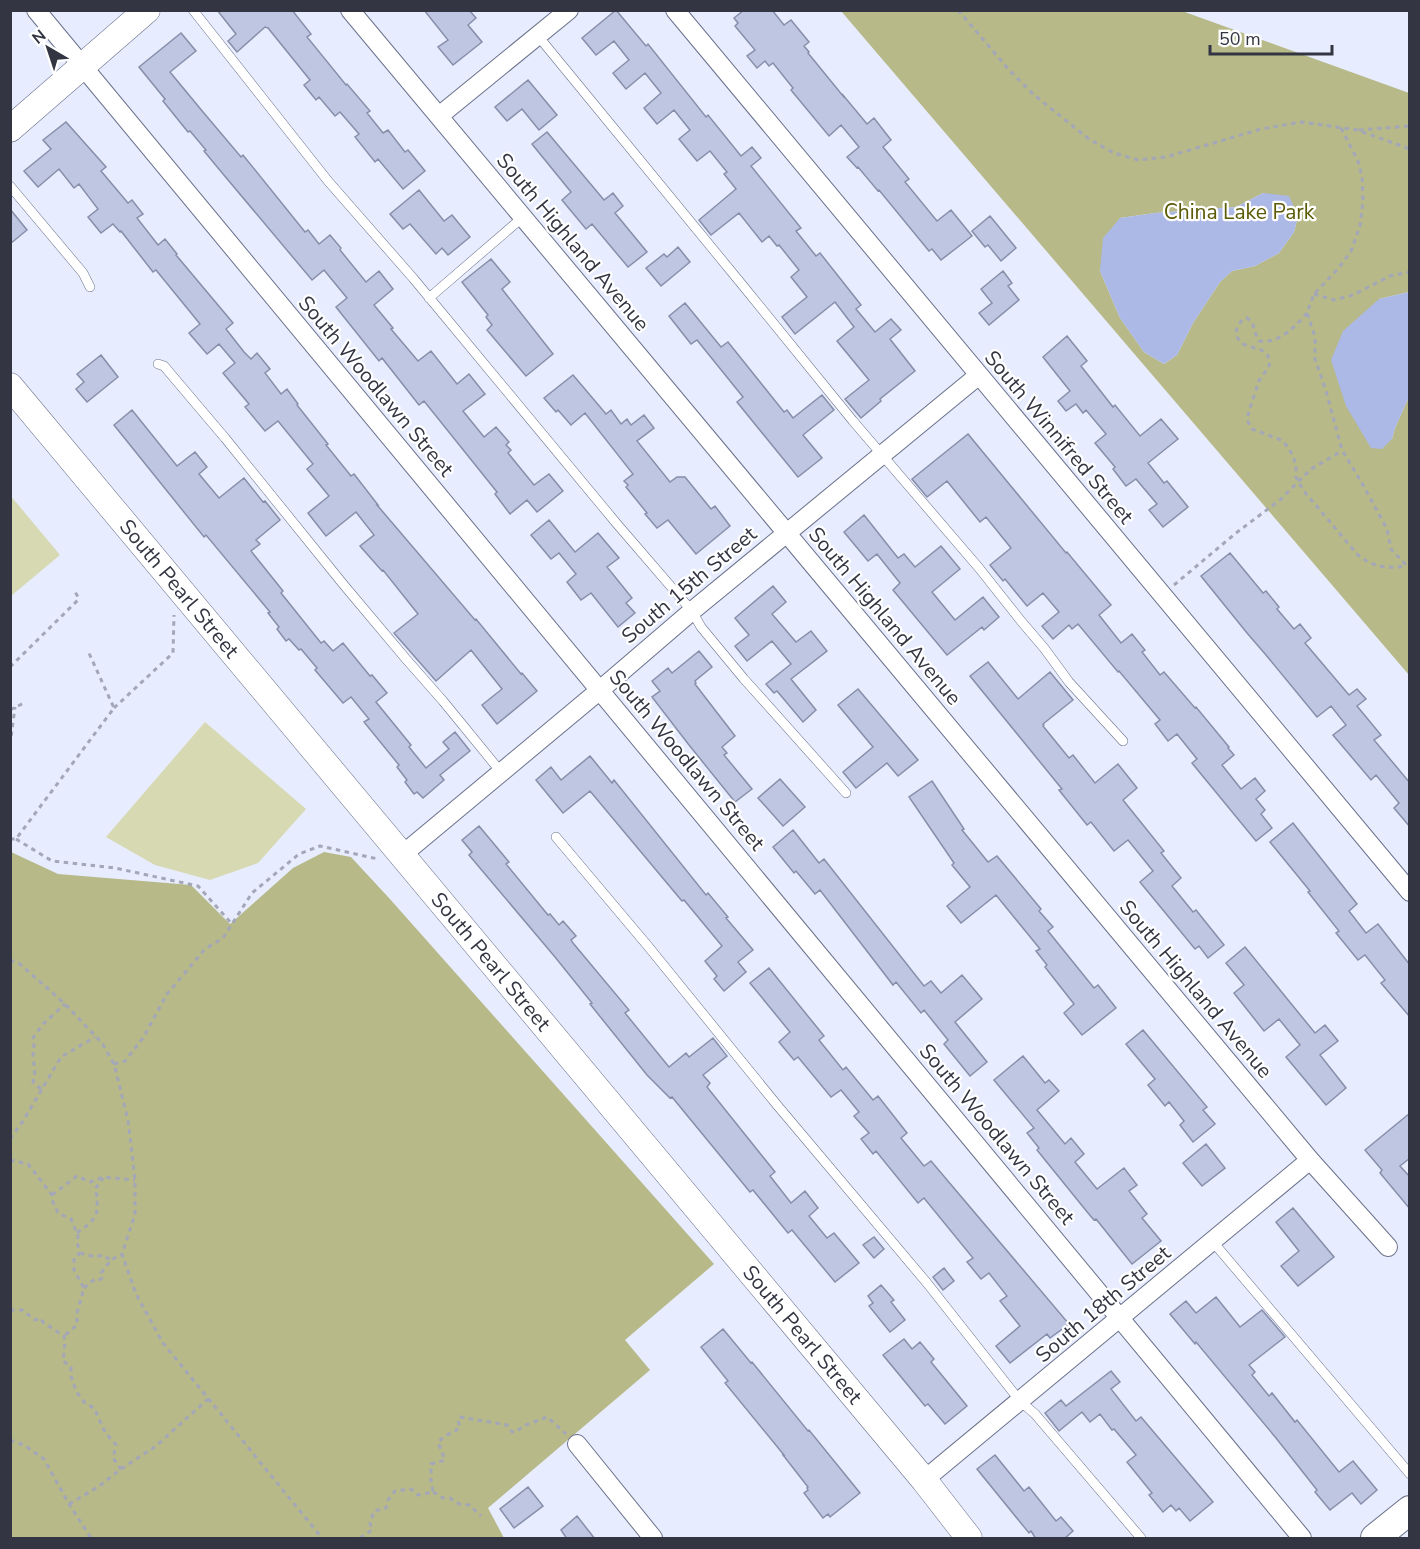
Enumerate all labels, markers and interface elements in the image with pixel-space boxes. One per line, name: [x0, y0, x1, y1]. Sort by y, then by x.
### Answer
north arrow: [18, 18, 78, 78]
scale bar: [1210, 18, 1332, 56]
text: N: [28, 25, 51, 49]
text: 50 m: [1219, 27, 1261, 51]
street label: South Highland Avenue: [490, 147, 656, 337]
park label: China Lake Park: [1164, 198, 1315, 226]
street label: South Woodlawn Street: [292, 290, 460, 483]
street label: South Winnifred Street: [978, 344, 1140, 530]
street label: South Pearl Street: [113, 513, 246, 664]
street label: South 15th Street: [616, 520, 763, 650]
street label: South Highland Avenue: [802, 521, 968, 711]
street label: South Woodlawn Street: [603, 664, 771, 857]
street label: South Pearl Street: [425, 886, 557, 1037]
street label: South Highland Avenue: [1113, 894, 1279, 1084]
street label: South Woodlawn Street: [913, 1038, 1081, 1231]
street label: South 18th Street: [1030, 1239, 1177, 1369]
street label: South Pearl Street: [736, 1259, 869, 1410]

